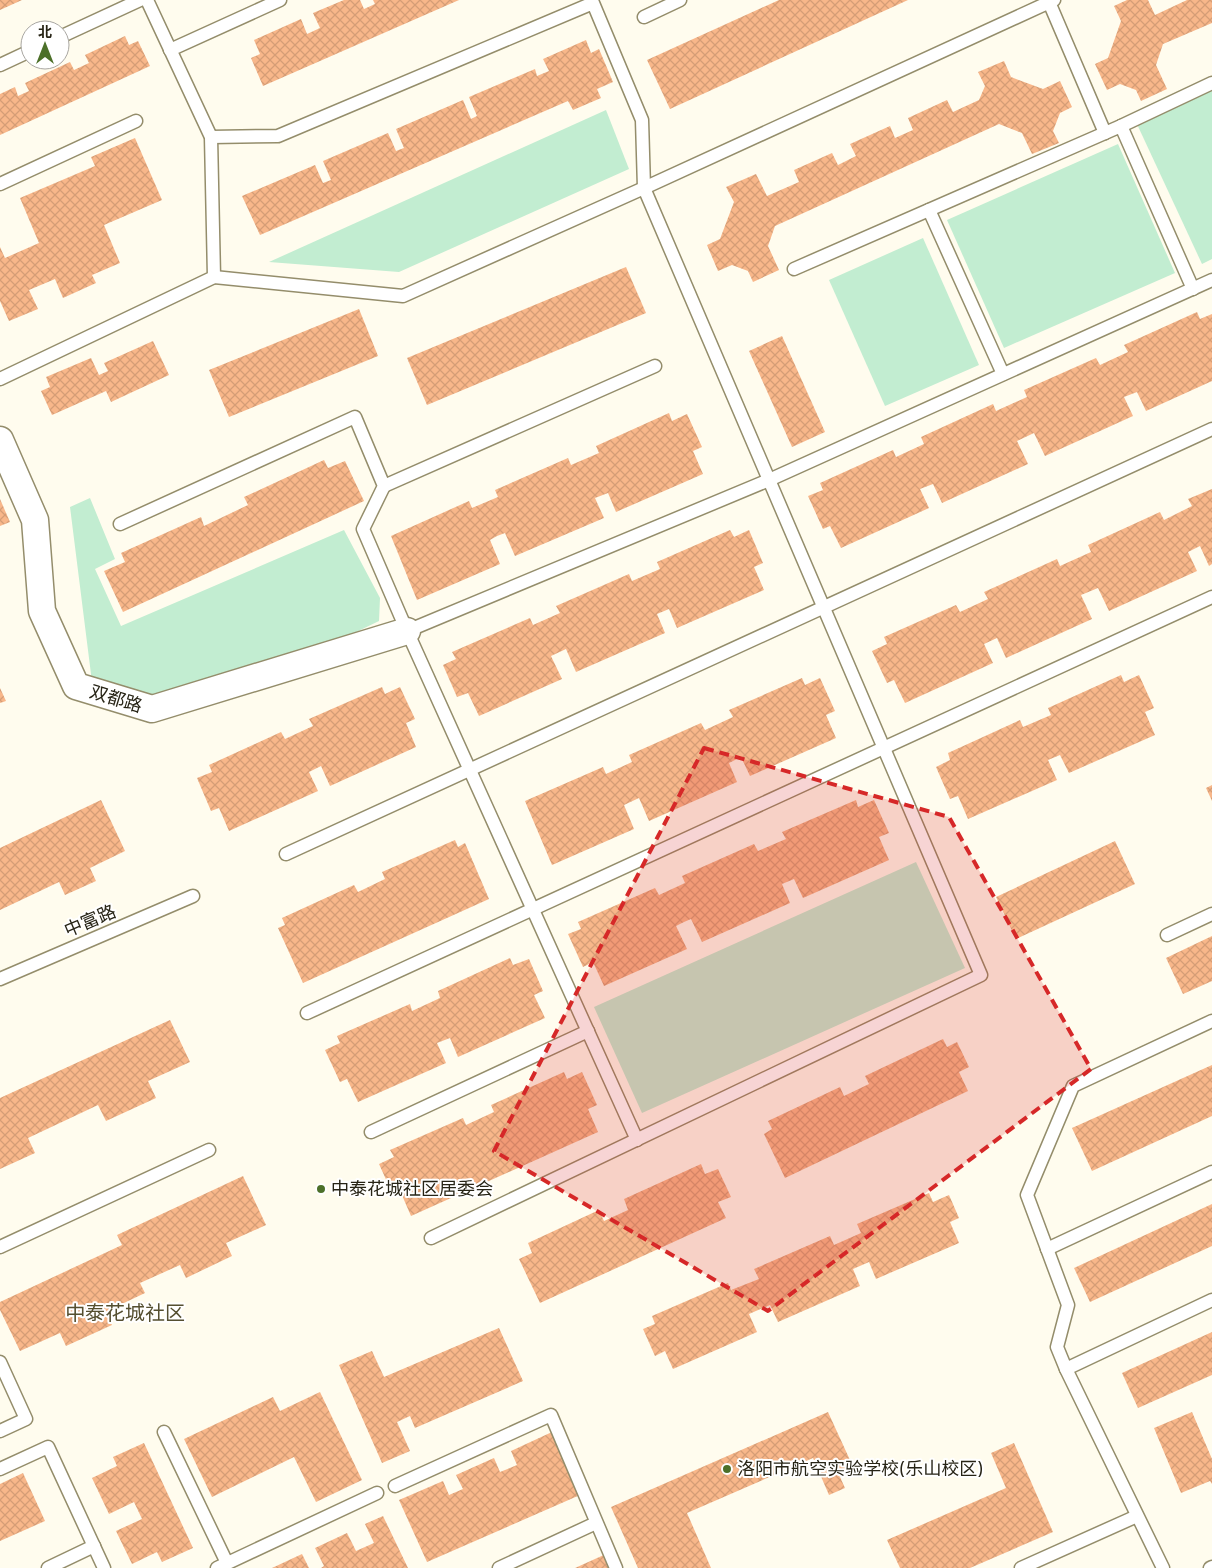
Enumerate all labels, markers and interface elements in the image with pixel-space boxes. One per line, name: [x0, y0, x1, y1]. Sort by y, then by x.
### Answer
north arrow: [20, 20, 70, 70]
text: 北: [38, 25, 52, 42]
street label: 双都路: [86, 682, 145, 719]
street label: 中富路: [61, 901, 120, 944]
place label: 中泰花城社区居委会: [331, 1179, 493, 1202]
marker: 中泰花城社区居委会: [315, 1183, 327, 1195]
district label: 中泰花城社区: [65, 1302, 185, 1328]
place label: 洛阳市航空实验学校(乐山校区): [737, 1459, 983, 1482]
marker: 洛阳市航空实验学校(乐山校区): [721, 1463, 733, 1475]

